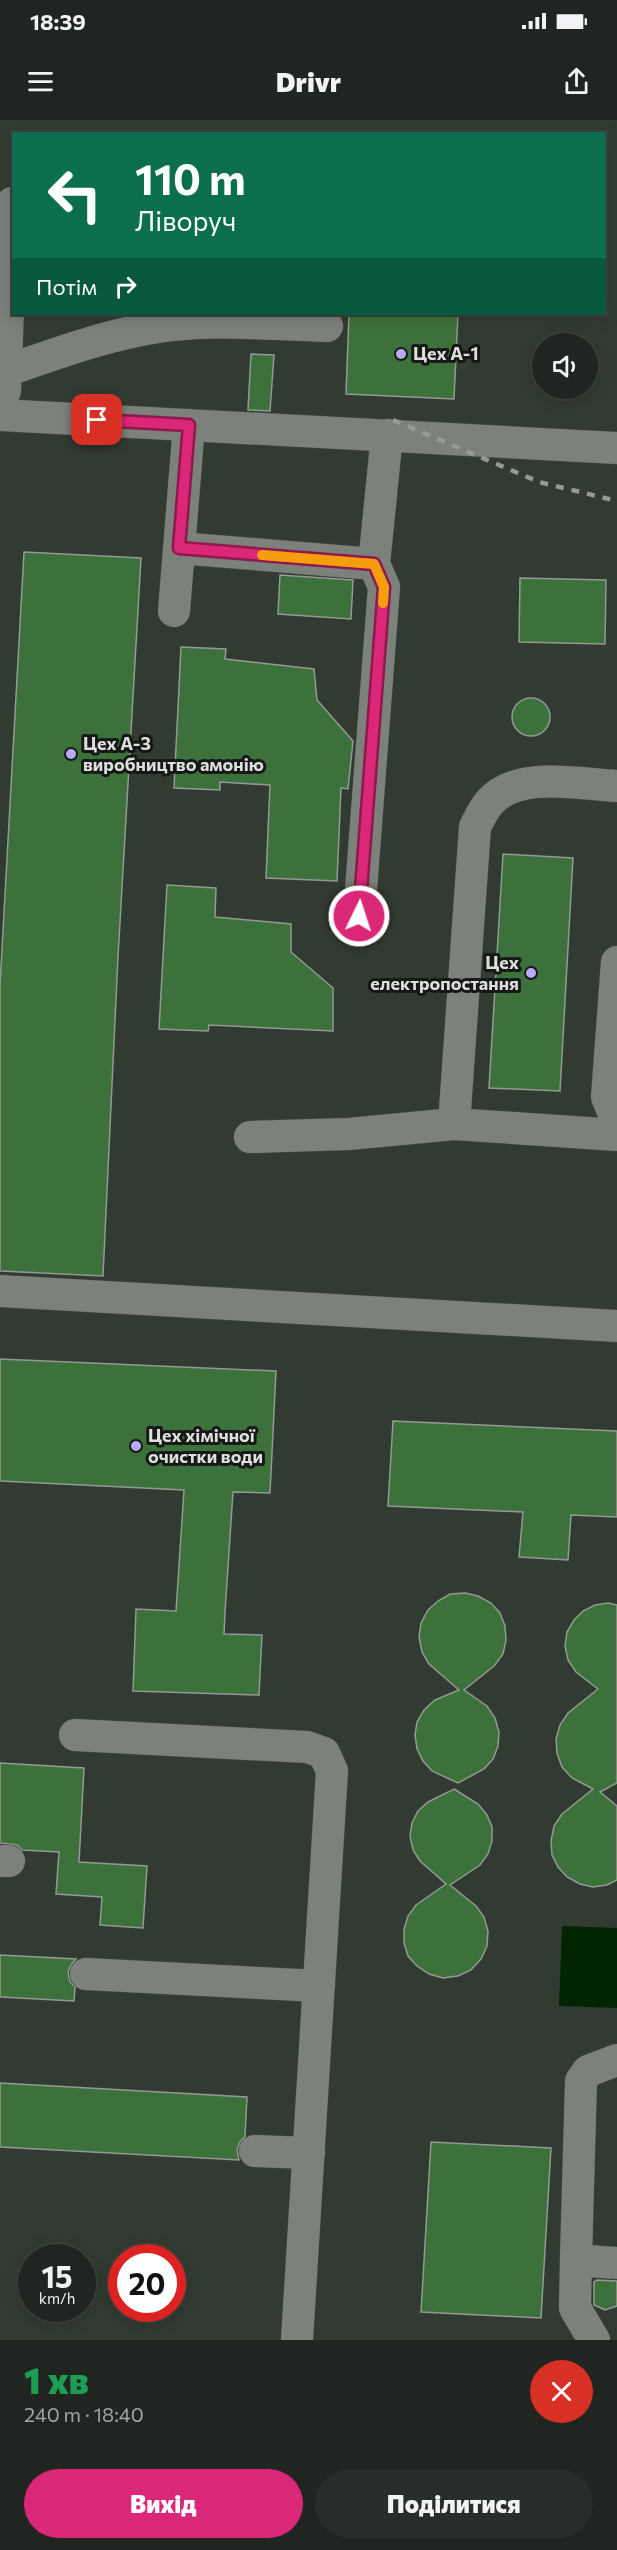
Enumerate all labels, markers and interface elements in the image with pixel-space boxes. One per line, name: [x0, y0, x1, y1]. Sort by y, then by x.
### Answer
text: 18:39: [30, 8, 86, 35]
icon: menu: [24, 65, 57, 98]
text: Drivr: [276, 65, 341, 98]
icon: share: [560, 65, 593, 98]
text: 110 m: [135, 152, 246, 204]
icon: left: [36, 156, 114, 234]
text: Ліворуч: [135, 204, 236, 237]
icon: right: [109, 270, 142, 303]
text: Потім: [36, 273, 97, 300]
map controls: [532, 333, 598, 399]
button: sound: [532, 333, 598, 399]
place label: Цех А-1: [413, 342, 479, 364]
marker: Цех А-1: [394, 347, 408, 361]
pin: [71, 394, 122, 445]
icon: arrive: [80, 403, 113, 436]
place label: Цех А-3 виробництво амонію: [83, 732, 264, 775]
marker: Цех А-3 виробництво амонію: [64, 747, 78, 761]
position arrow: [327, 884, 391, 948]
place label: Цех електропостання: [370, 951, 519, 994]
marker: Цех електропостання: [524, 966, 538, 980]
place label: Цех хімічної очистки води: [148, 1424, 263, 1467]
marker: Цех хімічної очистки води: [129, 1439, 143, 1453]
speed limit sign: 20: [108, 2244, 186, 2322]
text: 15: [41, 2257, 73, 2294]
text: km/h: [39, 2289, 75, 2307]
text: 1 хв: [24, 2357, 89, 2401]
button: close: [530, 2360, 593, 2423]
text: 240 m · 18:40: [24, 2402, 144, 2426]
button: Вихід: [24, 2469, 303, 2538]
button: Поділитися: [315, 2469, 593, 2538]

